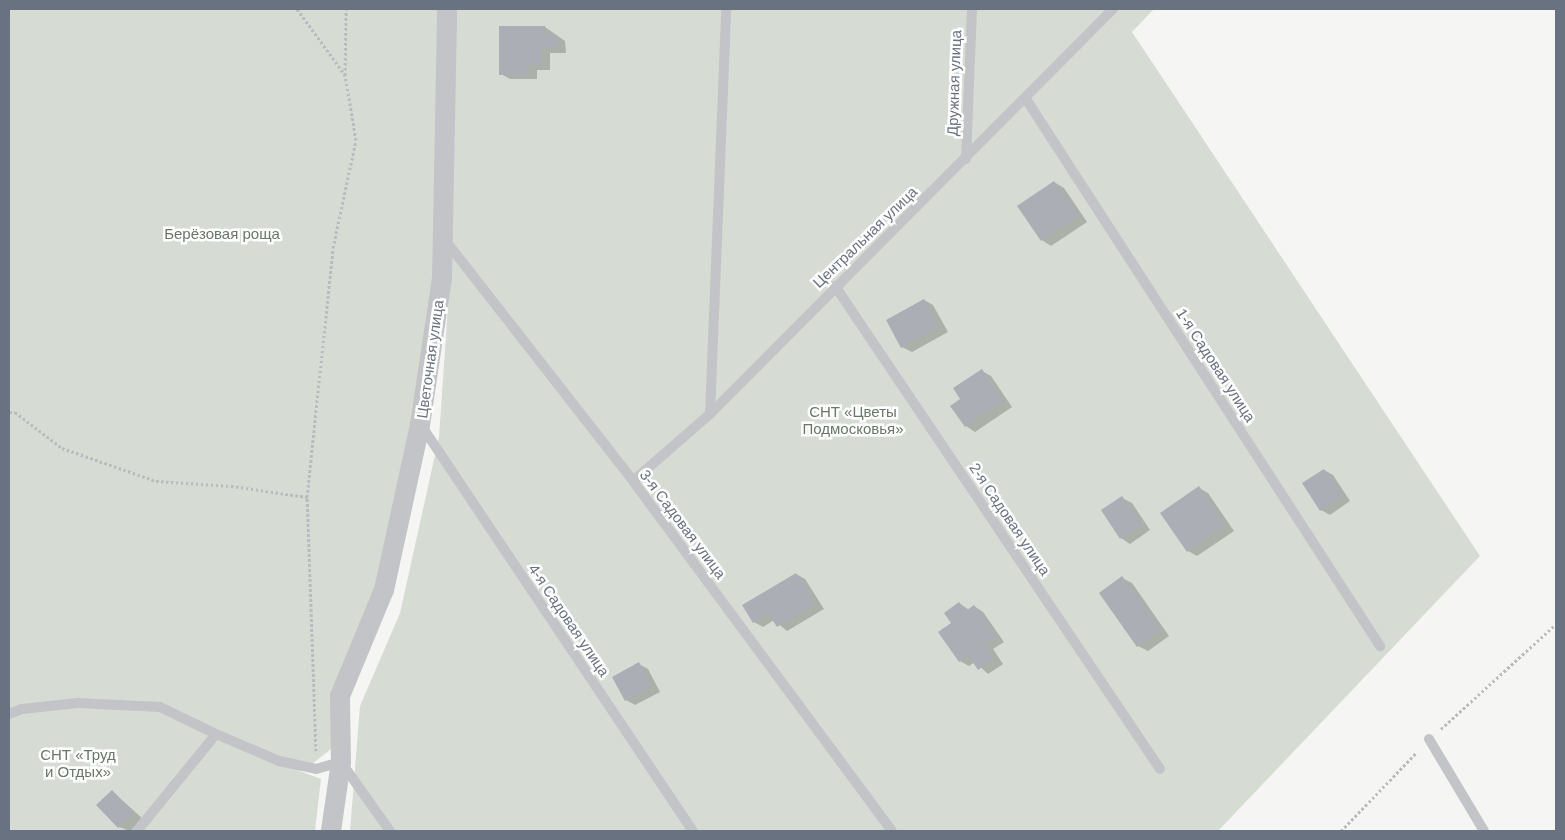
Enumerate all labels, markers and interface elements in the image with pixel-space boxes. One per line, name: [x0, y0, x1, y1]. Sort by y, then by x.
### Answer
street label: Дружная улица: [943, 30, 965, 136]
street label: Центральная улица: [809, 183, 921, 291]
park label: Берёзовая роща: [164, 225, 280, 243]
street label: Цветочная улица: [413, 299, 447, 419]
street label: 1-я Садовая улица: [1173, 305, 1259, 425]
park label: СНТ «Цветы Подмосковья»: [802, 402, 904, 437]
street label: 2-я Садовая улица: [966, 459, 1054, 579]
street label: 3-я Садовая улица: [636, 466, 730, 582]
street label: 4-я Садовая улица: [525, 560, 613, 680]
park label: СНТ «Труд и Отдых»: [40, 745, 116, 780]

